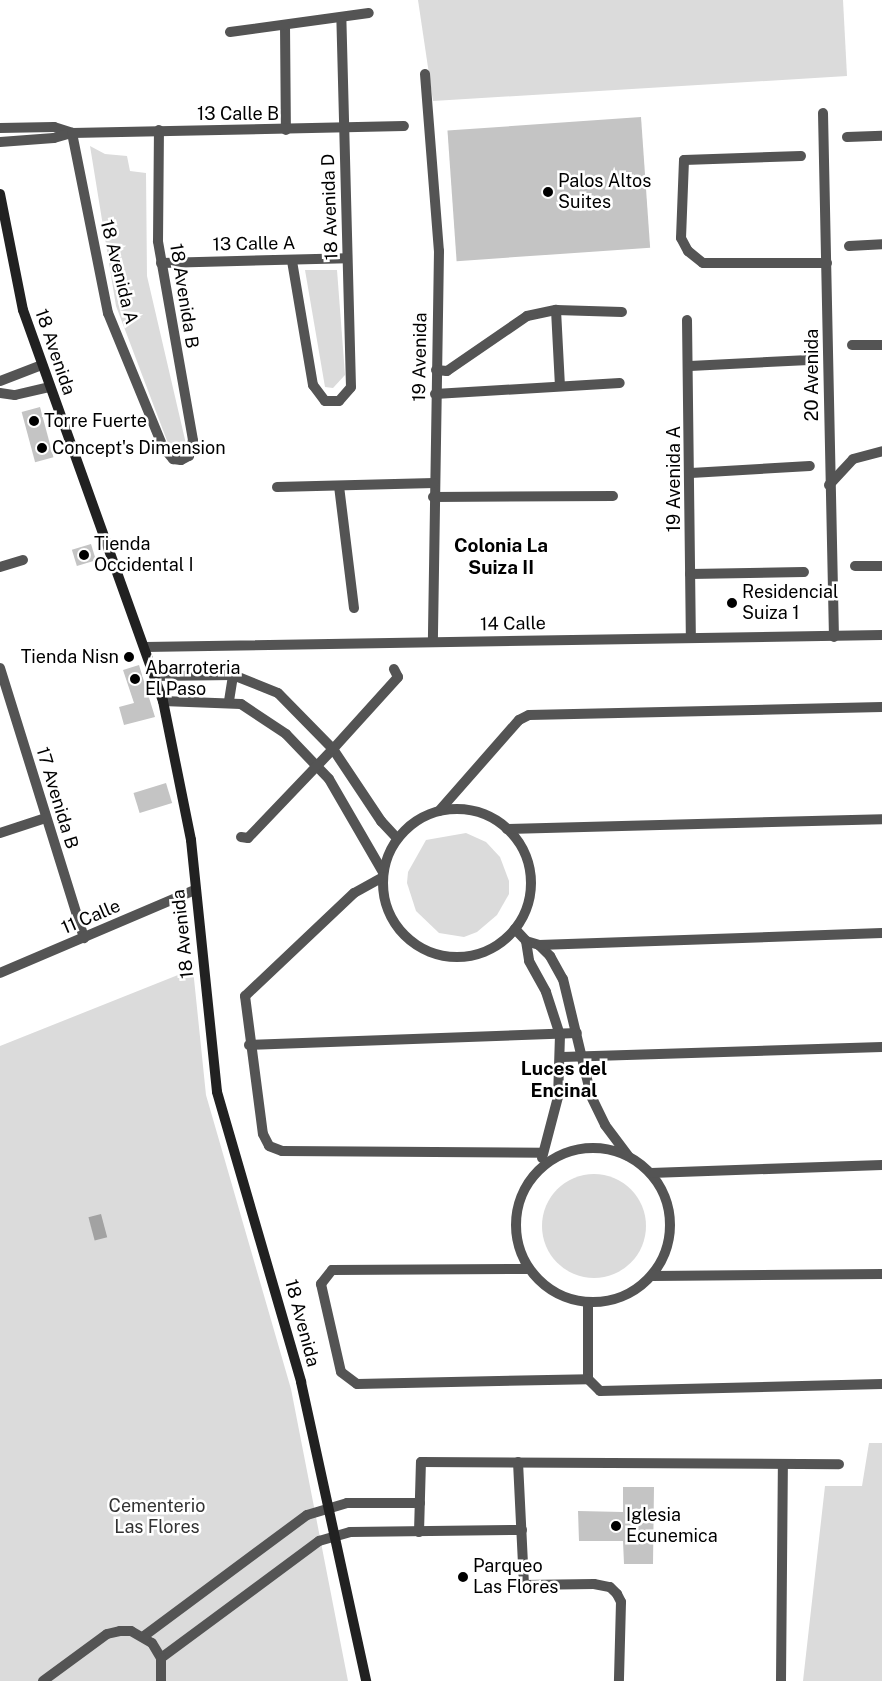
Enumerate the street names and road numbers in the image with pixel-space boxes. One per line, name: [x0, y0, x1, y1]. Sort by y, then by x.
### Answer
street label: 13 Calle B: [197, 103, 279, 125]
street label: 18 Avenida D: [317, 153, 343, 261]
street label: 18 Avenida A: [96, 218, 142, 326]
street label: 13 Calle A: [212, 232, 296, 256]
street label: 18 Avenida B: [165, 242, 203, 350]
street label: 18 Avenida: [30, 306, 80, 398]
street label: 19 Avenida: [408, 312, 432, 402]
street label: 20 Avenida: [801, 329, 823, 421]
street label: 19 Avenida A: [663, 426, 685, 532]
street label: 14 Calle: [480, 613, 546, 635]
street label: 17 Avenida B: [31, 745, 83, 851]
street label: 18 Avenida: [168, 888, 198, 980]
street label: 11 Calle: [58, 895, 124, 939]
street label: 18 Avenida: [280, 1277, 324, 1369]

